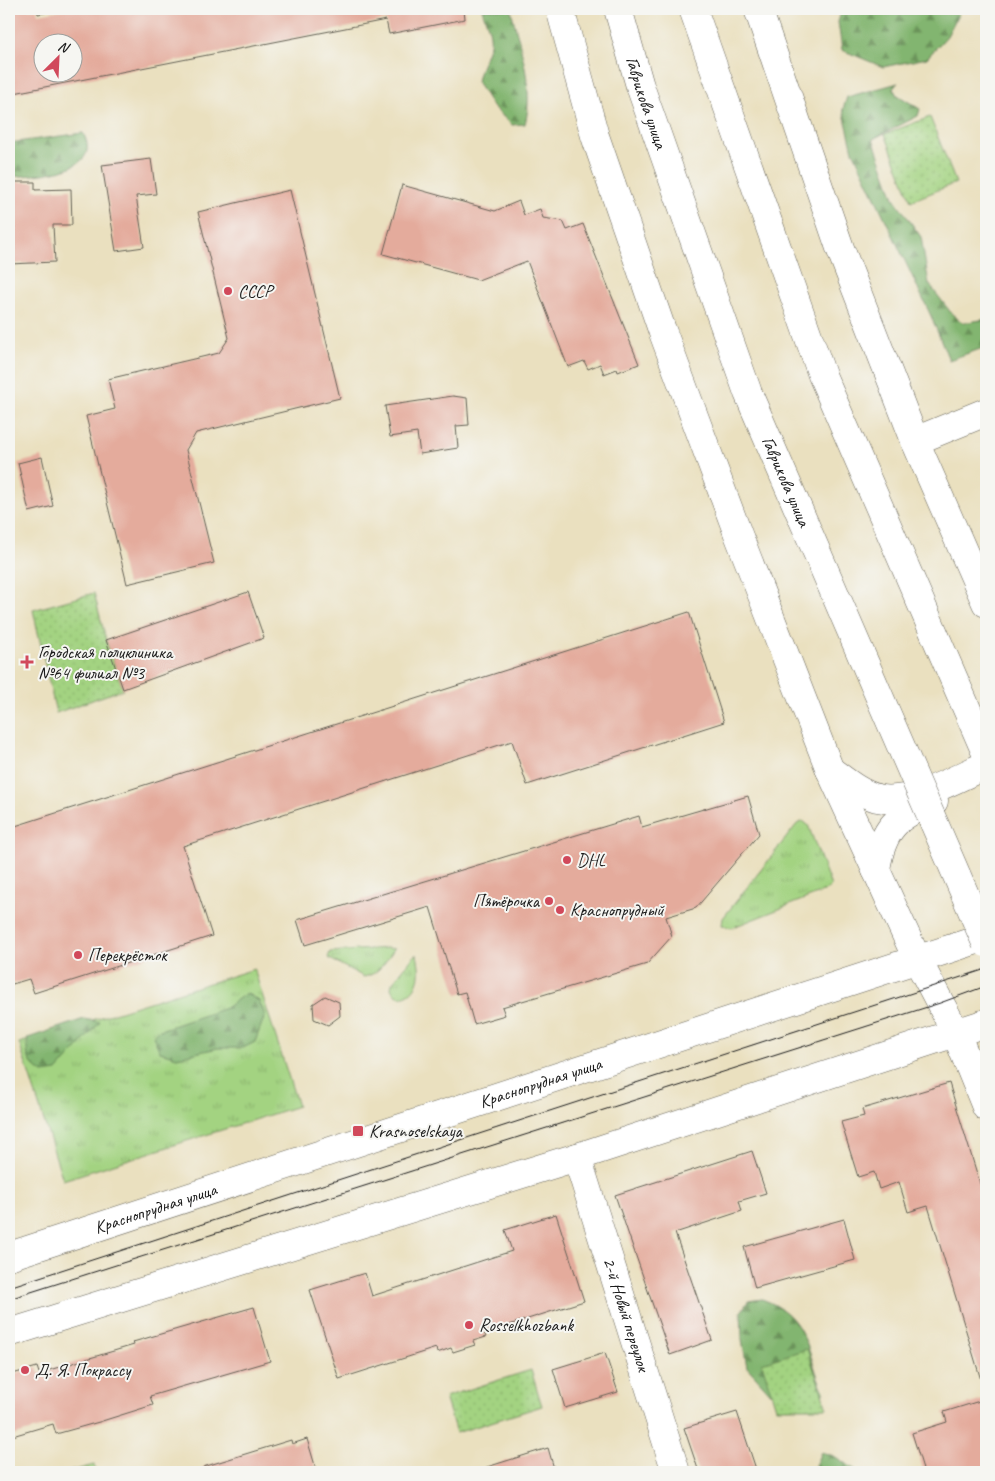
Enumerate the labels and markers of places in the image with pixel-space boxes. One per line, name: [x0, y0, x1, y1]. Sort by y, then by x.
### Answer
place label: СССР: [238, 280, 275, 302]
marker: СССР: [222, 285, 234, 297]
place label: Городская поликлиника №64 филиал №3: [38, 641, 174, 684]
marker: Городская поликлиника №64 филиал №3: [20, 655, 34, 669]
place label: DHL: [577, 849, 606, 871]
marker: DHL: [561, 854, 573, 866]
place label: Пятёрочка: [473, 890, 541, 912]
marker: Пятёрочка: [543, 895, 555, 907]
place label: Краснопрудный: [570, 899, 665, 921]
marker: Краснопрудный: [554, 904, 566, 916]
place label: Перекрёсток: [88, 944, 168, 966]
marker: Перекрёсток: [72, 949, 84, 961]
place label: Krasnoselskaya: [369, 1120, 464, 1142]
marker: Krasnoselskaya: [351, 1124, 365, 1138]
place label: Rosselkhozbank: [479, 1314, 574, 1336]
marker: Rosselkhozbank: [463, 1319, 475, 1331]
place label: Д. Я. Покрассу: [35, 1359, 132, 1381]
marker: Д. Я. Покрассу: [19, 1364, 31, 1376]

